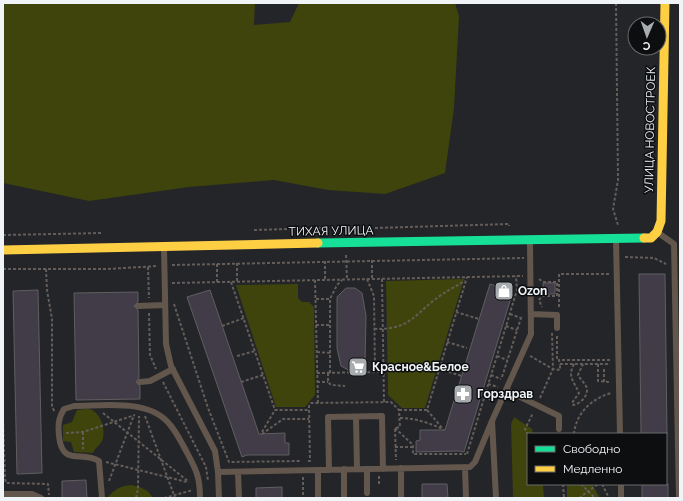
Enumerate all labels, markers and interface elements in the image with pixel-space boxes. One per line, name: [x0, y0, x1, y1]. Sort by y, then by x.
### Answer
north arrow: [627, 16, 667, 56]
text: С: [642, 39, 651, 52]
street label: УЛИЦА НОВОСТРОЕК: [642, 66, 658, 193]
street label: ТИХАЯ УЛИЦА: [288, 223, 374, 239]
shop icon: Ozon: [493, 280, 515, 302]
place label: Ozon: [518, 284, 547, 298]
supermarket icon: Красное&Белое: [347, 356, 369, 378]
place label: Красное&Белое: [372, 360, 469, 374]
pharmacy icon: Горздрав: [452, 383, 474, 405]
place label: Горздрав: [477, 387, 533, 401]
legend: [527, 433, 667, 485]
text: Свободно: [563, 442, 620, 456]
text: Медленно: [563, 462, 622, 476]

